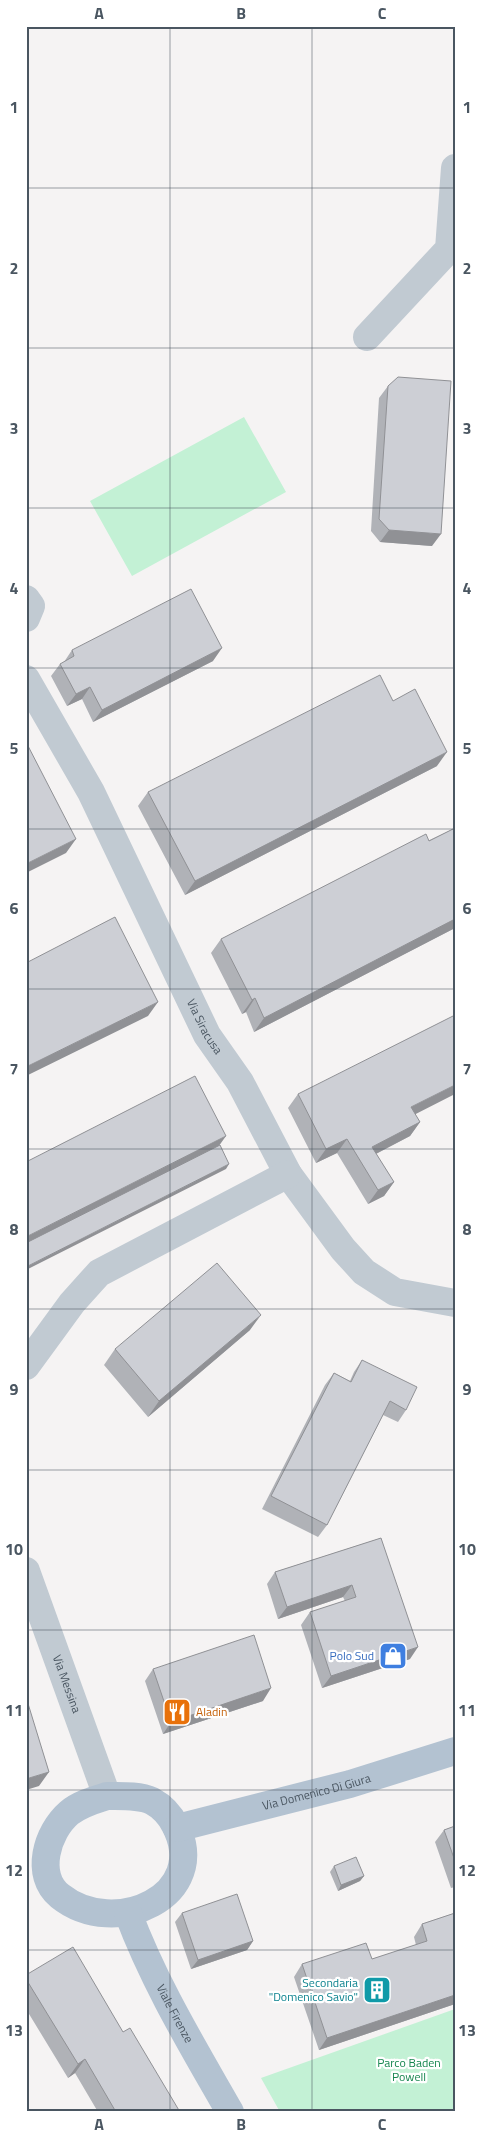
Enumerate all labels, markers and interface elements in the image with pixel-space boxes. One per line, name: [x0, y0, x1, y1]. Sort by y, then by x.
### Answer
text: A: [94, 1, 104, 25]
text: B: [236, 1, 246, 25]
text: C: [378, 1, 387, 25]
text: 1: [10, 95, 18, 119]
text: 1: [463, 95, 471, 119]
text: 2: [10, 256, 18, 280]
text: 2: [463, 256, 471, 280]
text: 3: [10, 416, 18, 440]
text: 3: [463, 416, 471, 440]
text: 4: [10, 576, 19, 600]
text: 4: [463, 576, 472, 600]
text: 5: [10, 736, 19, 760]
text: 5: [463, 736, 472, 760]
text: 6: [10, 896, 19, 920]
text: 6: [463, 896, 472, 920]
street label: Via Siracusa: [182, 995, 228, 1058]
text: 7: [10, 1057, 18, 1081]
text: 7: [463, 1057, 471, 1081]
text: 8: [10, 1217, 19, 1241]
text: 8: [463, 1217, 472, 1241]
text: 9: [10, 1377, 19, 1401]
text: 9: [463, 1377, 472, 1401]
text: 10: [5, 1537, 23, 1561]
text: 10: [458, 1537, 476, 1561]
shop icon: Polo Sud: [378, 1641, 408, 1671]
place label: Polo Sud: [330, 1646, 374, 1665]
street label: Via Messina: [48, 1652, 86, 1715]
restaurant icon: Aladin: [162, 1697, 192, 1727]
text: 11: [5, 1698, 23, 1722]
text: 11: [458, 1698, 476, 1722]
place label: Aladin: [196, 1702, 227, 1721]
street label: Via Domenico Di Giura: [260, 1768, 373, 1815]
text: 12: [5, 1858, 23, 1882]
text: 12: [458, 1858, 476, 1882]
place label: Secondaria "Domenico Savio": [269, 1973, 358, 2006]
building icon: Secondaria "Domenico Savio": [362, 1975, 392, 2005]
street label: Viale Firenze: [152, 1981, 199, 2046]
text: 13: [5, 2018, 23, 2042]
text: 13: [458, 2018, 476, 2042]
park label: Parco Baden Powell: [377, 2053, 441, 2086]
text: A: [94, 2112, 104, 2136]
text: B: [236, 2112, 246, 2136]
text: C: [378, 2112, 387, 2136]

